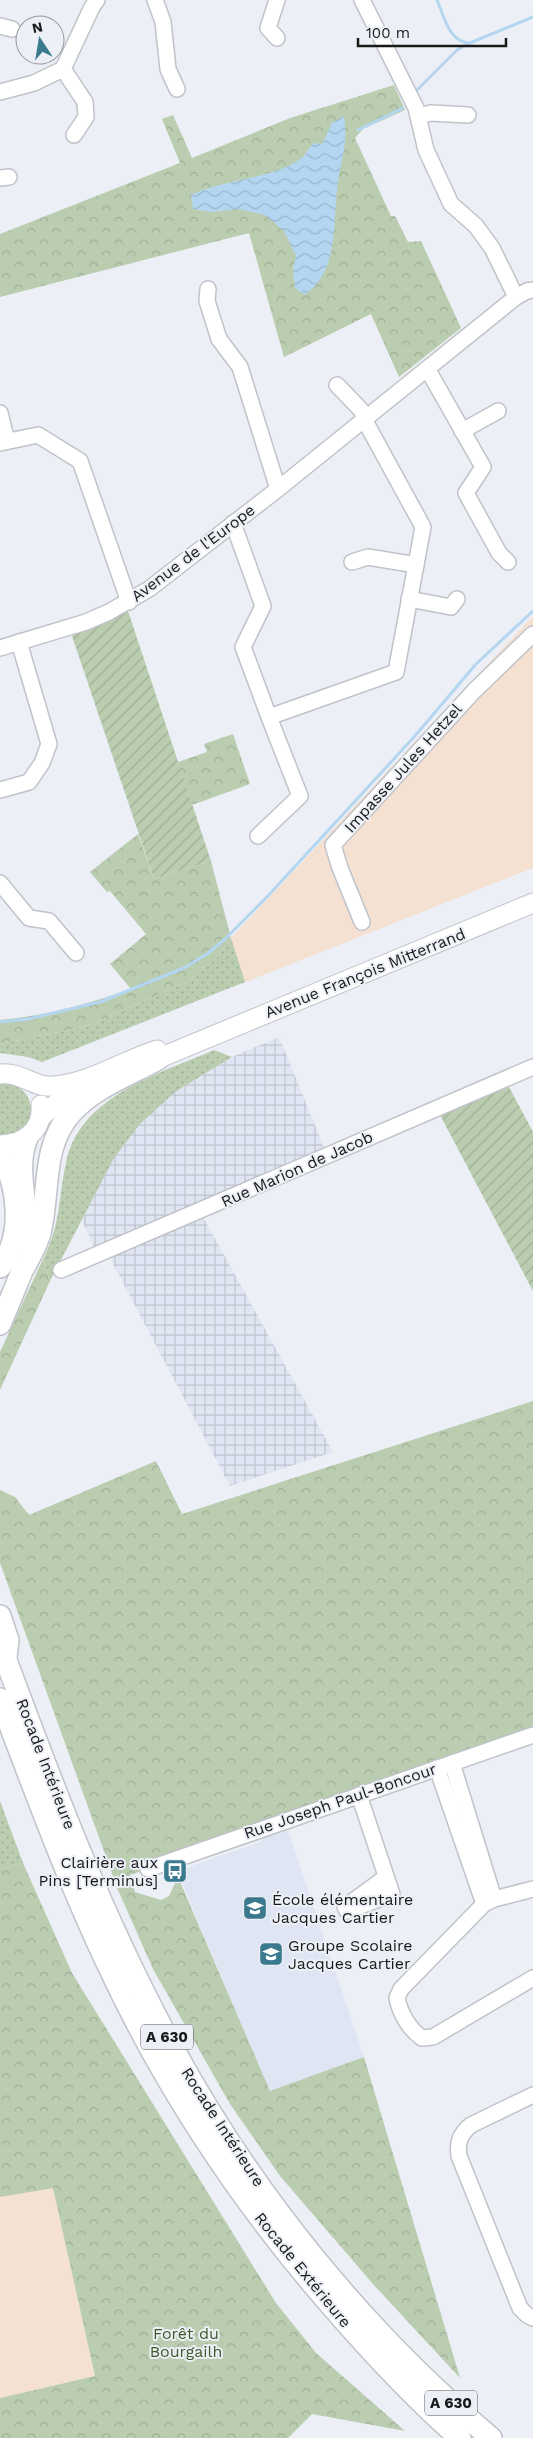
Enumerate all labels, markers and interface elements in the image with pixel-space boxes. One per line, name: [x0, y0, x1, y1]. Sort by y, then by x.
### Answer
north arrow: [15, 15, 65, 65]
scale bar: [358, 15, 506, 47]
text: N: [31, 18, 44, 36]
text: 100 m: [366, 24, 410, 42]
street label: Avenue de l'Europe: [127, 500, 259, 606]
street label: Impasse Jules Hetzel: [340, 700, 466, 836]
street label: Avenue François Mitterrand: [262, 924, 468, 1022]
street label: Rue Marion de Jacob: [218, 1127, 376, 1211]
street label: Rocade Intérieure: [12, 1696, 80, 1832]
street label: Rue Joseph Paul-Boncour: [241, 1759, 439, 1843]
place label: Clairière aux Pins [Terminus]: [38, 1853, 158, 1890]
bus stop icon: Clairière aux Pins [Terminus]: [162, 1858, 188, 1884]
place label: École élémentaire Jacques Cartier: [272, 1890, 413, 1927]
school or university icon: École élémentaire Jacques Cartier: [242, 1895, 268, 1921]
place label: Groupe Scolaire Jacques Cartier: [288, 1936, 413, 1973]
school or university icon: Groupe Scolaire Jacques Cartier: [258, 1941, 284, 1967]
road number: A 630: [141, 2024, 193, 2050]
street label: Rocade Intérieure: [177, 2064, 269, 2190]
street label: Rocade Extérieure: [251, 2209, 355, 2331]
park label: Forêt du Bourgailh: [150, 2324, 222, 2361]
road number: A 630: [425, 2390, 477, 2416]

